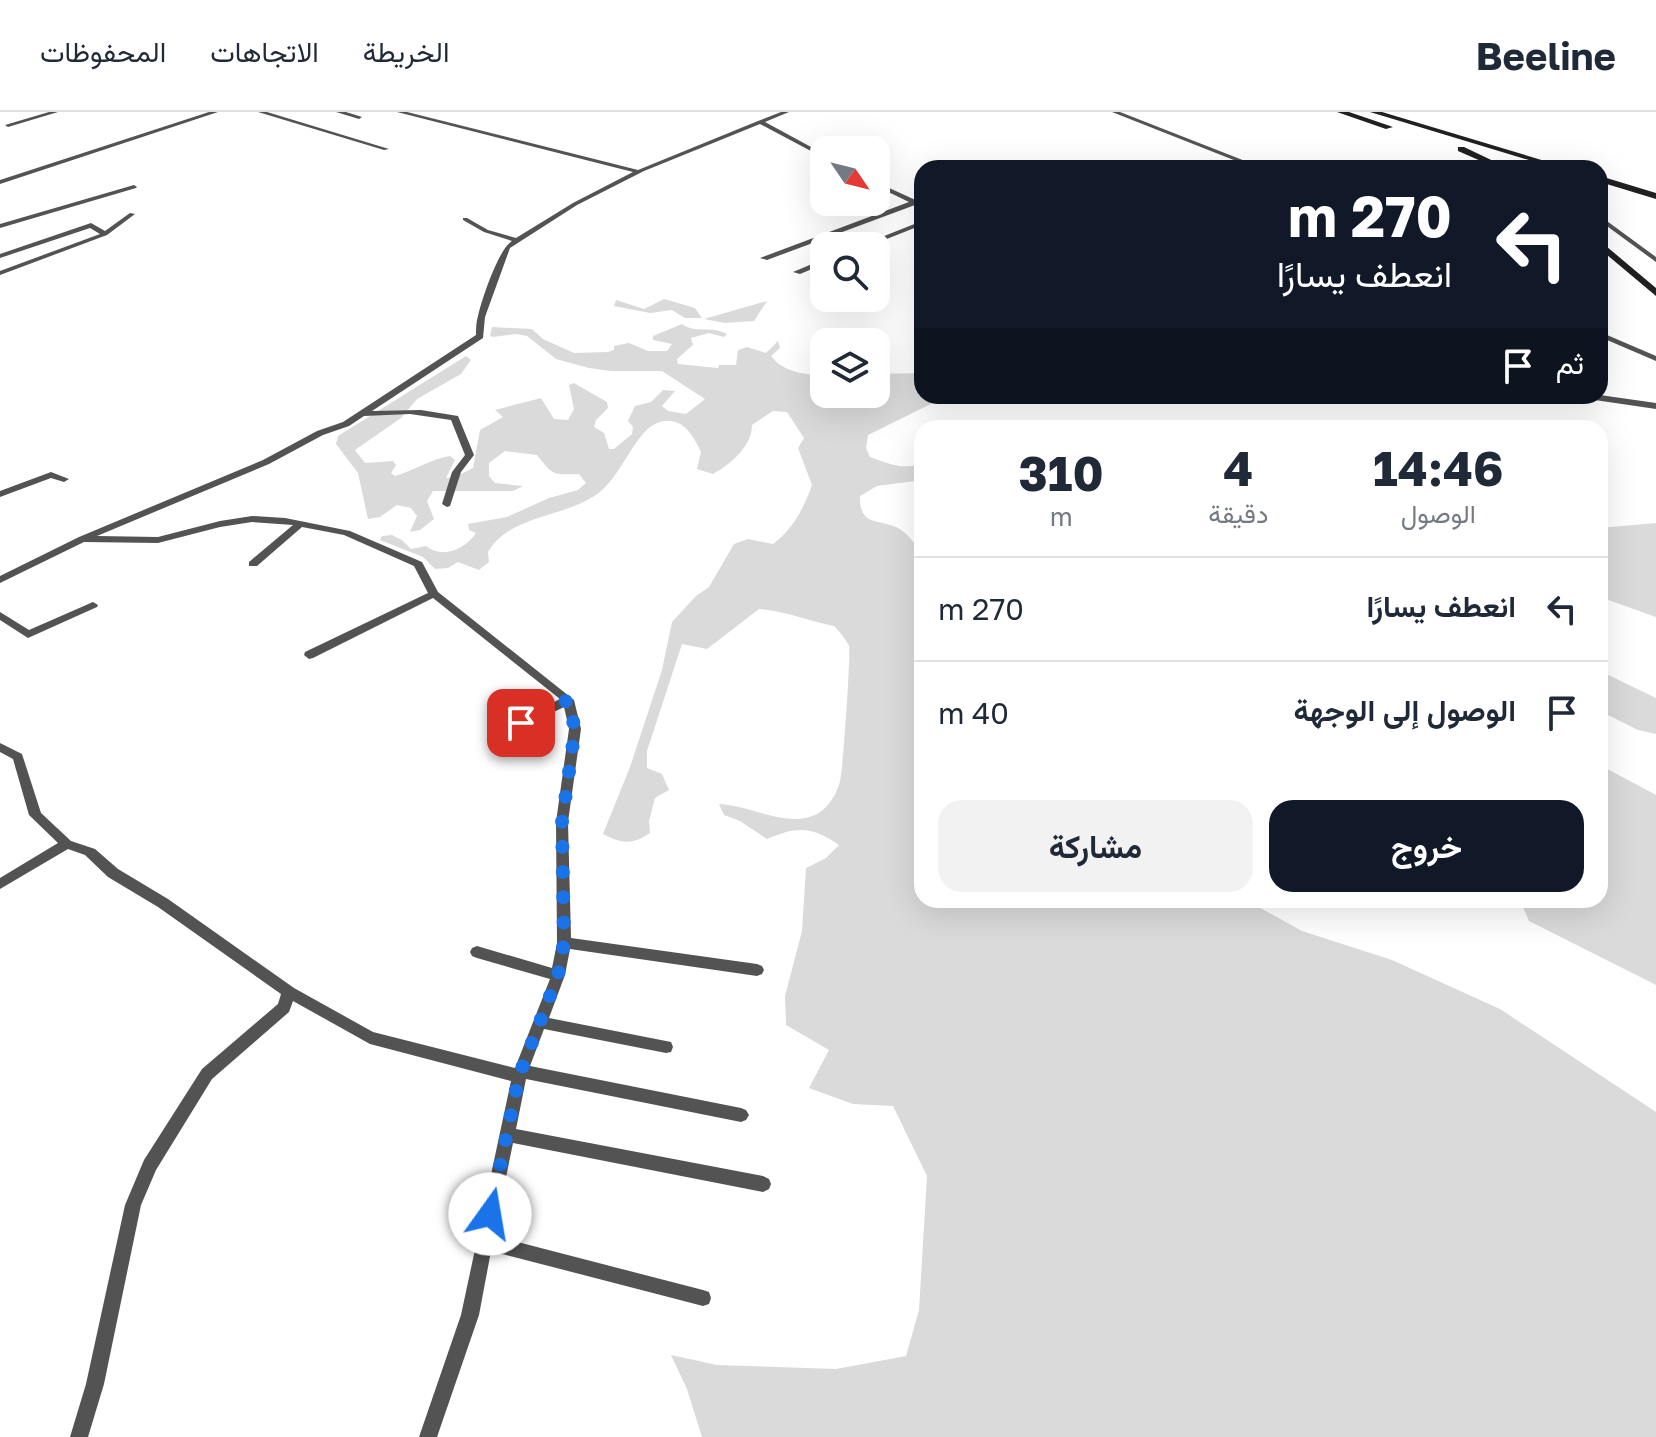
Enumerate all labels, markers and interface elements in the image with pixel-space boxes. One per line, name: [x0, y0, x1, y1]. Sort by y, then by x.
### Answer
text: Beeline: [1476, 33, 1616, 78]
text: المحفوظات: [40, 35, 166, 68]
text: الاتجاهات: [210, 35, 319, 68]
text: الخريطة: [363, 35, 449, 68]
north arrow: [810, 136, 890, 216]
map controls: [810, 136, 890, 408]
text: 270 m: [1288, 182, 1452, 249]
icon: left: [1480, 192, 1584, 296]
button: search: [810, 232, 890, 312]
text: انعطف يسارًا: [1277, 252, 1452, 295]
button: layers: [810, 328, 890, 408]
icon: arrive: [1496, 344, 1540, 388]
text: ثم: [1556, 345, 1584, 381]
text: 4: [1223, 439, 1253, 497]
text: 14:46: [1373, 439, 1504, 497]
text: 310: [1019, 444, 1104, 502]
text: دقيقة: [1208, 498, 1268, 529]
text: الوصول: [1401, 498, 1476, 529]
text: m: [1050, 501, 1073, 532]
icon: left: [1540, 587, 1584, 631]
text: انعطف يسارًا: [1367, 588, 1516, 624]
text: 270 m: [938, 591, 1024, 627]
pin: [487, 689, 555, 757]
icon: arrive: [1540, 691, 1584, 735]
text: الوصول إلى الوجهة: [1294, 692, 1516, 728]
text: 40 m: [938, 695, 1009, 731]
icon: arrive: [499, 701, 543, 745]
button: مشاركة: [938, 800, 1253, 892]
button: خروج: [1269, 800, 1584, 892]
position arrow: [448, 1172, 532, 1256]

